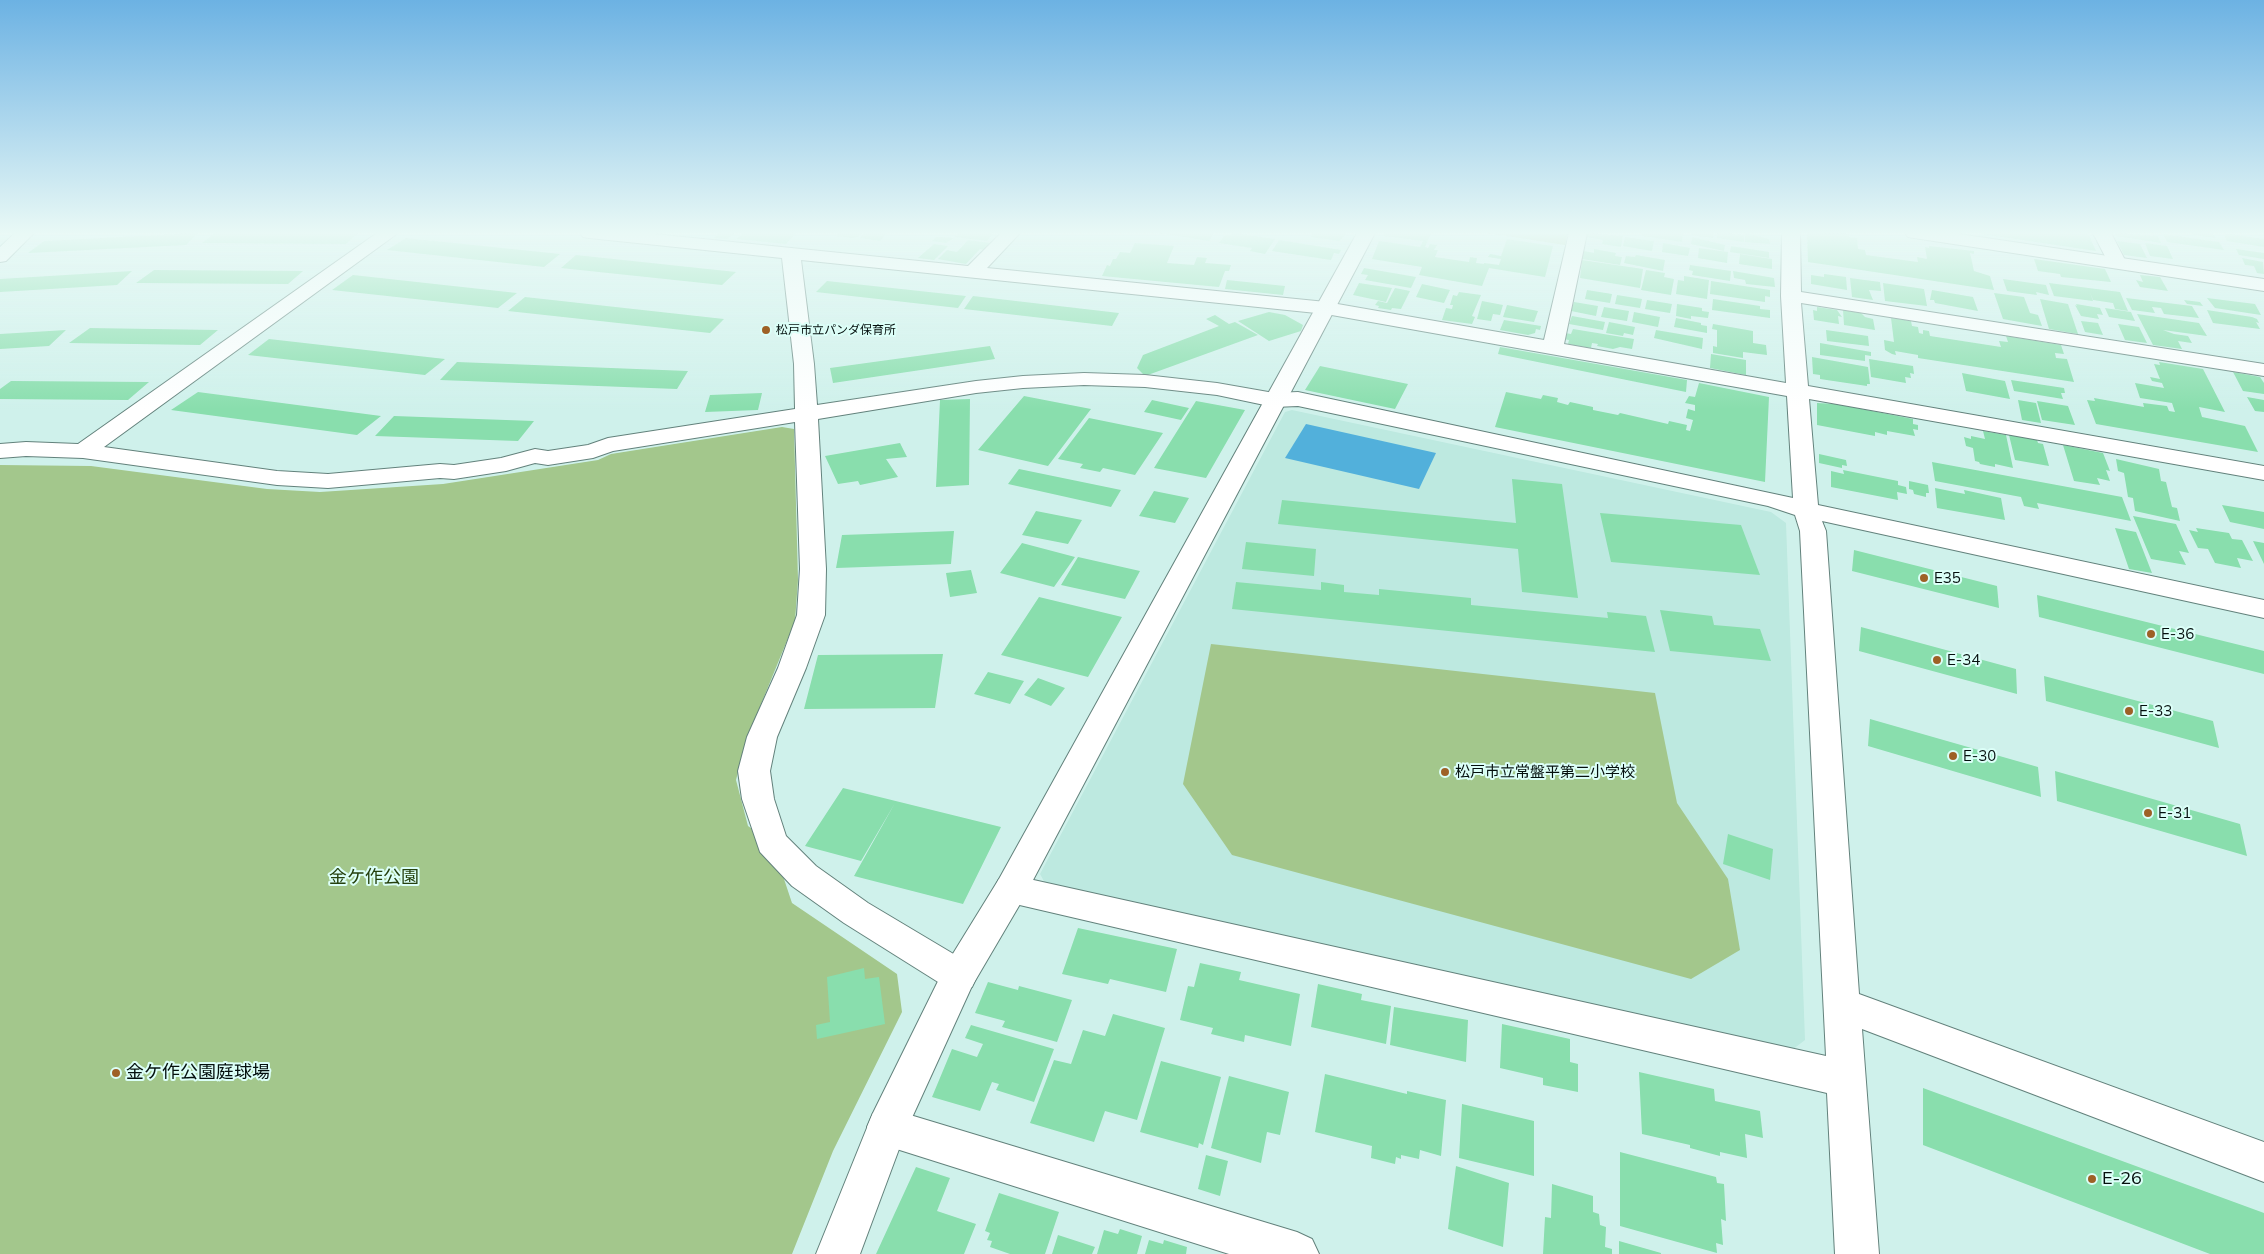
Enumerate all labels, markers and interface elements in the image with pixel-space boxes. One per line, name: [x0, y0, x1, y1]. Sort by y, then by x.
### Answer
place label: 松戸市立パンダ保育所: [776, 323, 896, 337]
marker: 松戸市立パンダ保育所: [760, 324, 772, 336]
place label: E35: [1934, 569, 1961, 587]
marker: E35: [1918, 572, 1930, 584]
place label: E-36: [2161, 625, 2194, 643]
marker: E-36: [2145, 628, 2157, 640]
place label: E-34: [1947, 651, 1980, 669]
marker: E-34: [1931, 654, 1943, 666]
place label: E-33: [2139, 702, 2172, 720]
marker: E-33: [2123, 705, 2135, 717]
place label: E-30: [1963, 747, 1996, 765]
marker: E-30: [1947, 750, 1959, 762]
place label: 松戸市立常盤平第二小学校: [1455, 763, 1635, 781]
marker: 松戸市立常盤平第二小学校: [1439, 766, 1451, 778]
place label: E-31: [2158, 804, 2191, 822]
marker: E-31: [2142, 807, 2154, 819]
park label: 金ケ作公園: [329, 867, 419, 889]
place label: 金ケ作公園庭球場: [126, 1062, 270, 1084]
marker: 金ケ作公園庭球場: [110, 1067, 122, 1079]
place label: E-26: [2102, 1168, 2142, 1190]
marker: E-26: [2086, 1173, 2098, 1185]

